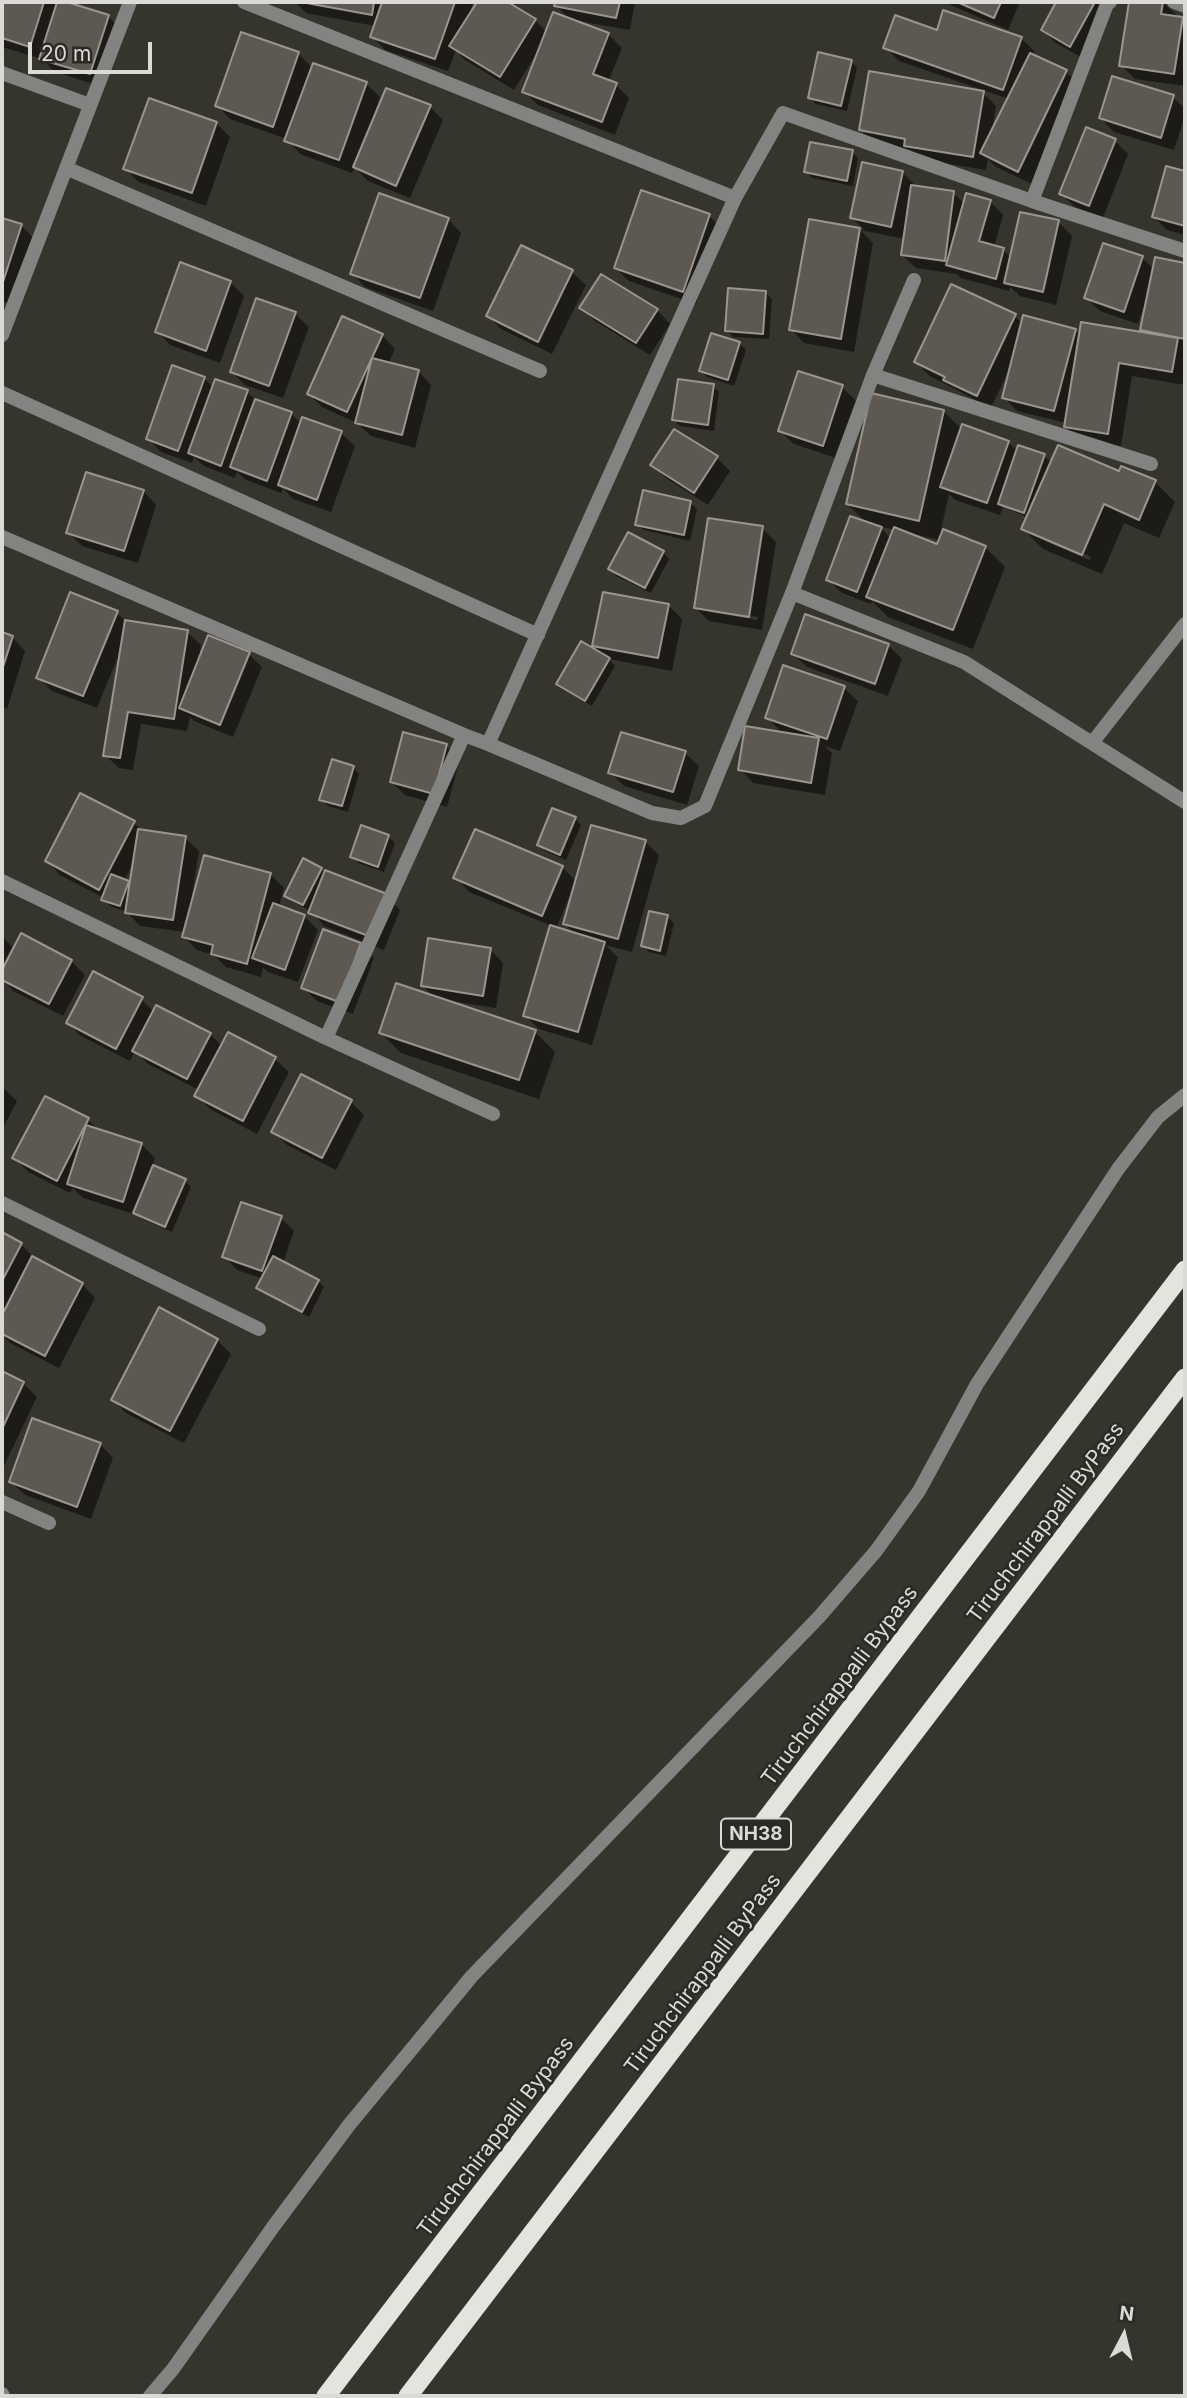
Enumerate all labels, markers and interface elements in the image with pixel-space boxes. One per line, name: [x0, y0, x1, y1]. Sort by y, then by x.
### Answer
scale bar: [32, 28, 156, 72]
text: 20 m: [41, 41, 91, 66]
street label: Tiruchchirappalli ByPass: [962, 1418, 1130, 1628]
street label: Tiruchchirappalli Bypass: [757, 1581, 923, 1791]
road number: NH38: [721, 1818, 791, 1850]
street label: Tiruchchirappalli ByPass: [619, 1869, 787, 2079]
street label: Tiruchchirappalli Bypass: [413, 2032, 579, 2242]
north arrow: [1089, 2300, 1159, 2370]
text: N: [1118, 2301, 1135, 2326]

